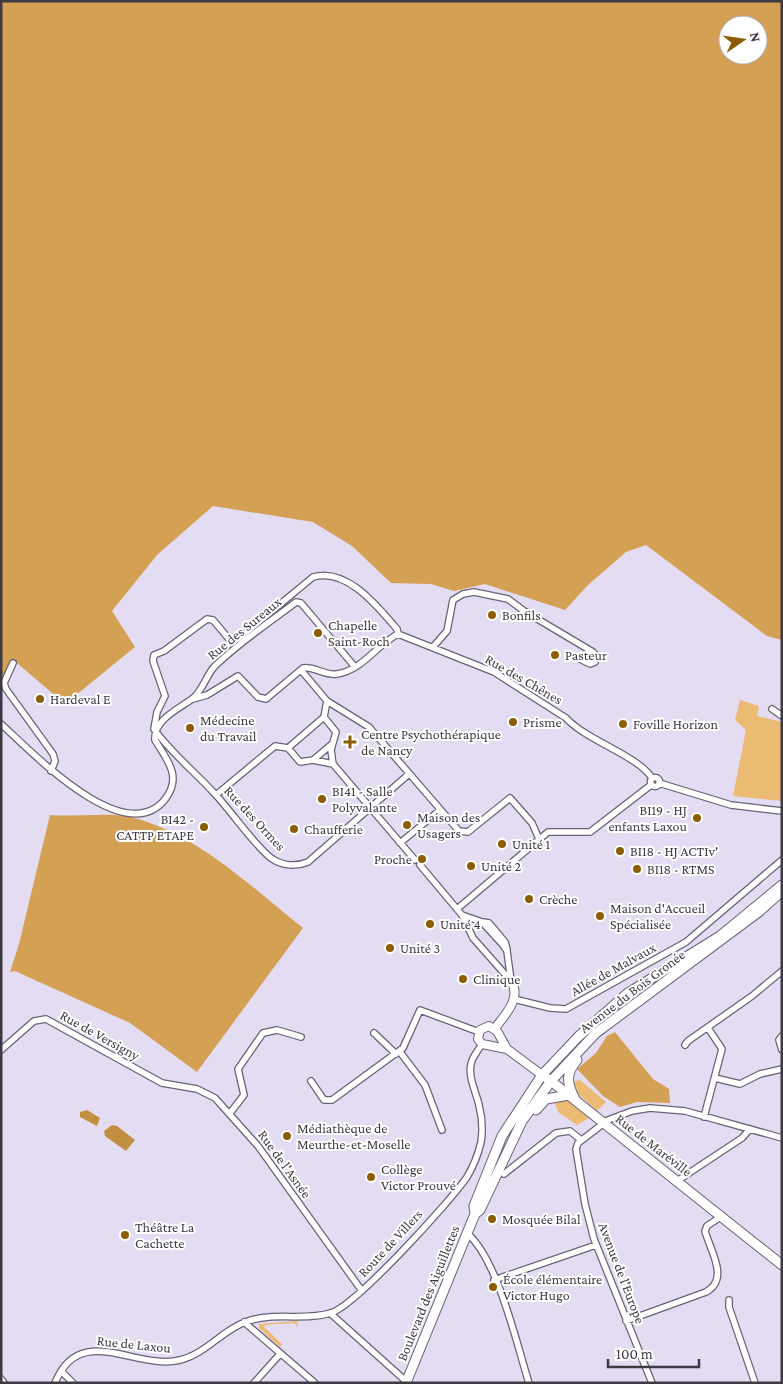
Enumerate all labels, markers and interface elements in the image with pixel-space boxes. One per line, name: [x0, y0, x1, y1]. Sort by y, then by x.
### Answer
north arrow: [718, 15, 768, 65]
text: N: [747, 31, 765, 44]
street label: Rue des Sureaux: [204, 593, 285, 663]
place label: Bonfils: [502, 607, 541, 623]
marker: Bonfils: [486, 609, 498, 621]
place label: Chapelle Saint-Roch: [328, 617, 390, 649]
marker: Chapelle Saint-Roch: [312, 627, 324, 639]
place label: Pasteur: [565, 647, 607, 663]
marker: Pasteur: [549, 649, 561, 661]
street label: Rue des Chênes: [483, 650, 565, 708]
place label: Hardeval E: [50, 691, 111, 707]
marker: Hardeval E: [34, 693, 46, 705]
place label: Médecine du Travail: [200, 712, 257, 744]
place label: Prisme: [523, 714, 562, 730]
marker: Prisme: [507, 716, 519, 728]
place label: Foville Horizon: [633, 716, 718, 732]
marker: Foville Horizon: [617, 718, 629, 730]
marker: Médecine du Travail: [184, 722, 196, 734]
place label: Centre Psychothérapique de Nancy: [361, 726, 501, 758]
marker: Centre Psychothérapique de Nancy: [343, 735, 357, 749]
street label: Rue des Ormes: [221, 782, 289, 854]
place label: BI41 - Salle Polyvalante: [332, 783, 397, 815]
marker: BI41 - Salle Polyvalante: [316, 793, 328, 805]
place label: BI19 - HJ enfants Laxou: [608, 802, 688, 834]
place label: Maison des Usagers: [417, 809, 480, 841]
place label: BI42 - CATTP ETAPE: [116, 811, 194, 843]
marker: BI19 - HJ enfants Laxou: [691, 812, 703, 824]
marker: Maison des Usagers: [401, 819, 413, 831]
marker: BI42 - CATTP ETAPE: [198, 821, 210, 833]
place label: Chaufferie: [304, 821, 363, 837]
marker: Chaufferie: [288, 823, 300, 835]
place label: Unité 1: [512, 836, 551, 852]
marker: Unité 1: [496, 838, 508, 850]
place label: BI18 - HJ ACTIv': [630, 843, 718, 859]
marker: BI18 - HJ ACTIv': [614, 845, 626, 857]
place label: Proche: [374, 851, 412, 867]
marker: Proche: [416, 853, 428, 865]
place label: Unité 2: [481, 858, 522, 874]
marker: Unité 2: [465, 860, 477, 872]
place label: BI18 - RTMS: [647, 861, 715, 877]
marker: BI18 - RTMS: [631, 863, 643, 875]
place label: Crèche: [539, 891, 578, 907]
marker: Crèche: [523, 893, 535, 905]
place label: Maison d'Accueil Spécialisée: [610, 900, 706, 932]
marker: Maison d'Accueil Spécialisée: [594, 910, 606, 922]
place label: Unité 4: [440, 916, 481, 932]
marker: Unité 4: [424, 918, 436, 930]
street label: Allée de Malvaux: [568, 939, 659, 999]
place label: Unité 3: [400, 940, 440, 956]
marker: Unité 3: [384, 942, 396, 954]
street label: Avenue du Bois Gronée: [576, 946, 688, 1036]
place label: Clinique: [473, 971, 521, 987]
marker: Clinique: [457, 973, 469, 985]
street label: Rue de Versigny: [58, 1007, 143, 1064]
street label: Rue de Maréville: [613, 1110, 695, 1180]
place label: Médiathèque de Meurthe-et-Moselle: [297, 1120, 410, 1152]
street label: Rue de l'Asnée: [255, 1127, 315, 1201]
marker: Médiathèque de Meurthe-et-Moselle: [281, 1130, 293, 1142]
place label: Collège Victor Prouvé: [381, 1161, 456, 1193]
marker: Collège Victor Prouvé: [365, 1171, 377, 1183]
street label: Route de Villers: [355, 1206, 425, 1280]
place label: Mosquée Bilal: [502, 1211, 581, 1227]
marker: Mosquée Bilal: [486, 1213, 498, 1225]
place label: Théâtre La Cachette: [135, 1219, 195, 1251]
street label: Avenue de l'Europe: [595, 1220, 649, 1326]
street label: Boulevard des Aiguillettes: [393, 1223, 463, 1363]
marker: Théâtre La Cachette: [119, 1229, 131, 1241]
place label: École élémentaire Victor Hugo: [503, 1271, 602, 1303]
marker: École élémentaire Victor Hugo: [487, 1281, 499, 1293]
street label: Rue de Laxou: [96, 1332, 172, 1356]
scale bar: [608, 1336, 699, 1368]
text: 100 m: [616, 1346, 653, 1362]

